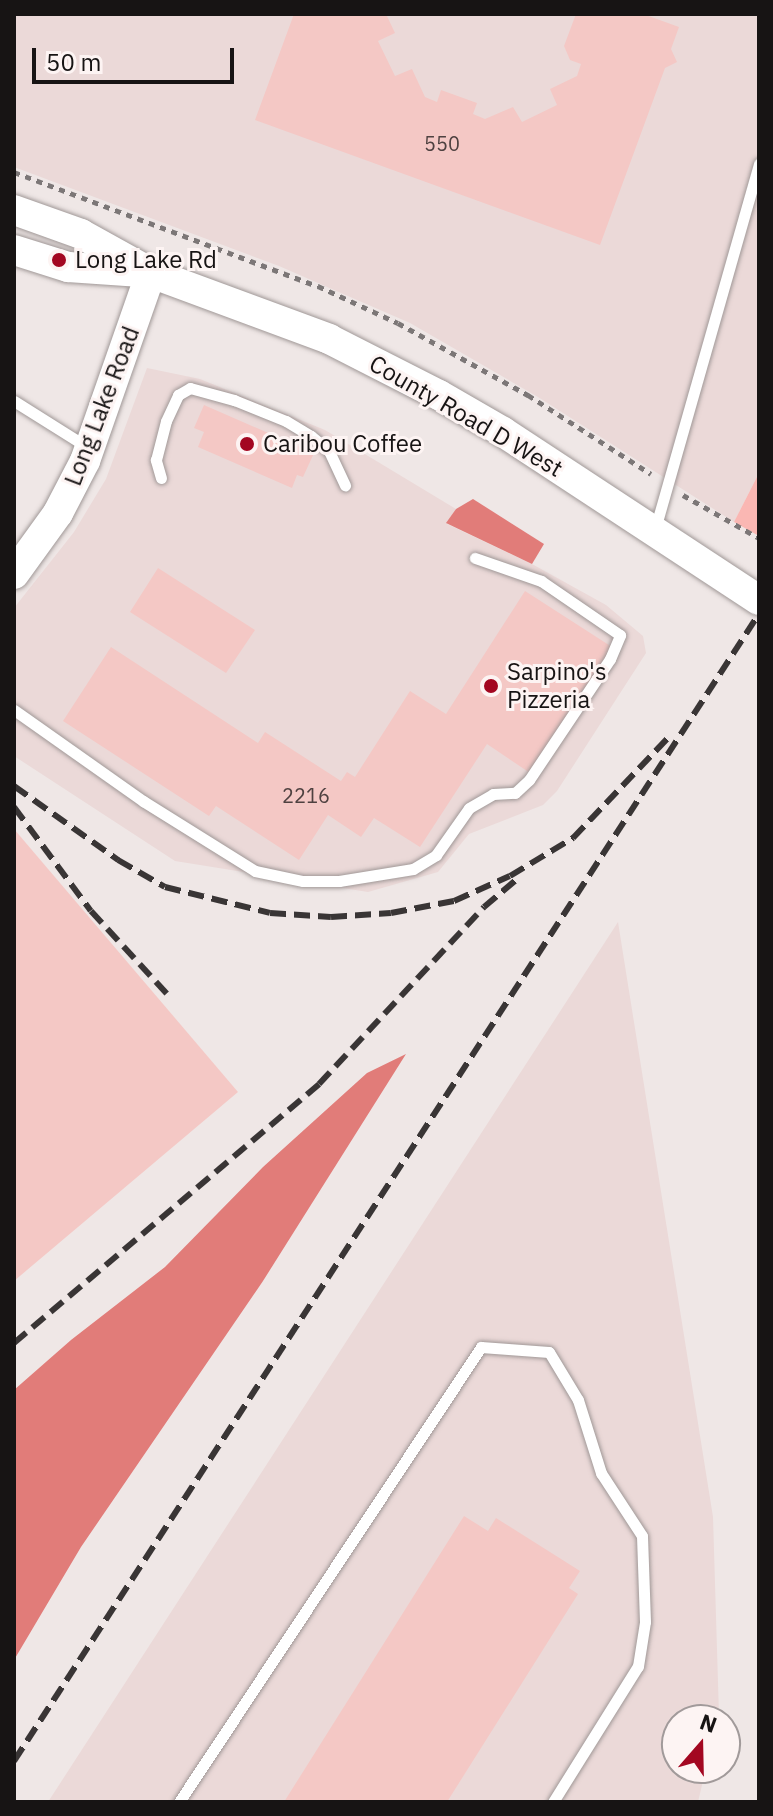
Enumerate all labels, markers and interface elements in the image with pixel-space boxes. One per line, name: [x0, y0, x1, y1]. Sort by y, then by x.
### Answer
scale bar: [36, 32, 238, 82]
text: 50 m: [46, 46, 101, 78]
house number: 550: [424, 131, 460, 155]
place label: Long Lake Rd: [75, 246, 217, 274]
marker: Long Lake Rd: [50, 251, 68, 269]
street label: Long Lake Road: [58, 322, 146, 490]
street label: County Road D West: [364, 349, 568, 483]
place label: Caribou Coffee: [263, 430, 422, 458]
marker: Caribou Coffee: [238, 435, 256, 453]
place label: Sarpino's Pizzeria: [507, 658, 607, 714]
marker: Sarpino's Pizzeria: [482, 677, 500, 695]
house number: 2216: [282, 783, 330, 807]
north arrow: [661, 1704, 741, 1784]
text: N: [696, 1707, 721, 1739]

